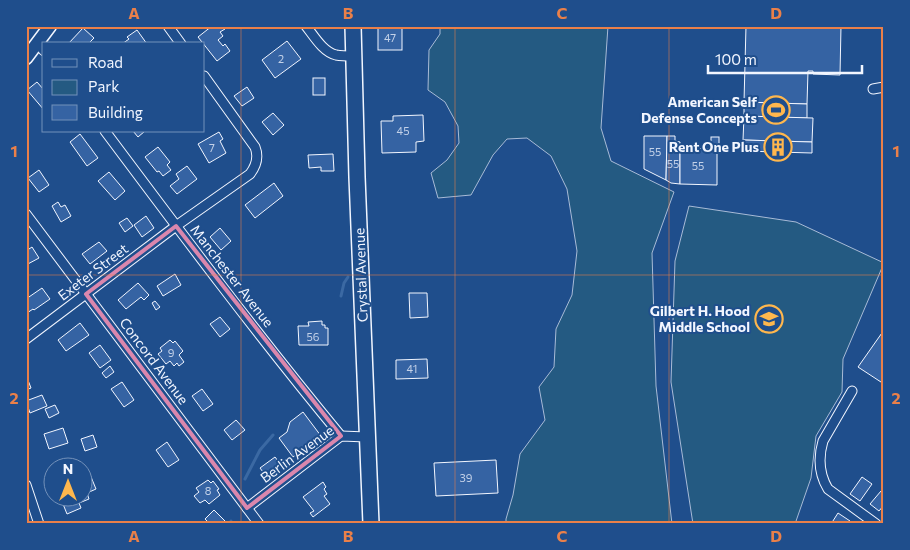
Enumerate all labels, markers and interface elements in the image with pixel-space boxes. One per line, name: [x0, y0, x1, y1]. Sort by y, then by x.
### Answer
text: A: [128, 3, 140, 22]
text: B: [343, 3, 354, 22]
text: C: [557, 3, 568, 22]
text: D: [770, 3, 782, 22]
house number: 47: [384, 31, 396, 44]
legend: [42, 42, 205, 132]
scale bar: [708, 42, 861, 74]
text: 100 m: [715, 50, 757, 68]
house number: 2: [278, 52, 284, 65]
text: Road: [88, 53, 123, 71]
text: Park: [88, 77, 119, 95]
place label: American Self Defense Concepts: [641, 93, 757, 126]
sports icon: American Self Defense Concepts: [761, 95, 791, 125]
text: Building: [88, 103, 143, 121]
house number: 45: [397, 124, 409, 137]
building icon: Rent One Plus: [763, 132, 793, 162]
place label: Rent One Plus: [669, 138, 759, 155]
text: 1: [10, 141, 18, 160]
house number: 7: [209, 141, 215, 154]
text: 1: [892, 141, 900, 160]
house number: 55: [649, 145, 661, 158]
house number: 55: [667, 157, 679, 170]
house number: 55: [692, 159, 704, 172]
street label: Manchester Avenue: [187, 221, 278, 330]
street label: Crystal Avenue: [350, 227, 371, 323]
street label: Exeter Street: [54, 240, 131, 304]
place label: Gilbert H. Hood Middle School: [650, 302, 750, 335]
school or university icon: Gilbert H. Hood Middle School: [754, 304, 784, 334]
street label: Concord Avenue: [116, 314, 193, 407]
house number: 56: [307, 330, 320, 343]
house number: 9: [168, 346, 175, 359]
house number: 41: [407, 362, 417, 375]
text: 2: [9, 388, 19, 407]
text: 2: [891, 388, 901, 407]
street label: Berlin Avenue: [257, 421, 337, 486]
north arrow: [42, 458, 92, 508]
text: N: [63, 460, 73, 477]
house number: 39: [460, 471, 473, 484]
house number: 8: [205, 484, 212, 497]
text: A: [128, 526, 140, 545]
text: B: [343, 526, 354, 545]
text: C: [557, 526, 568, 545]
text: D: [770, 526, 782, 545]

